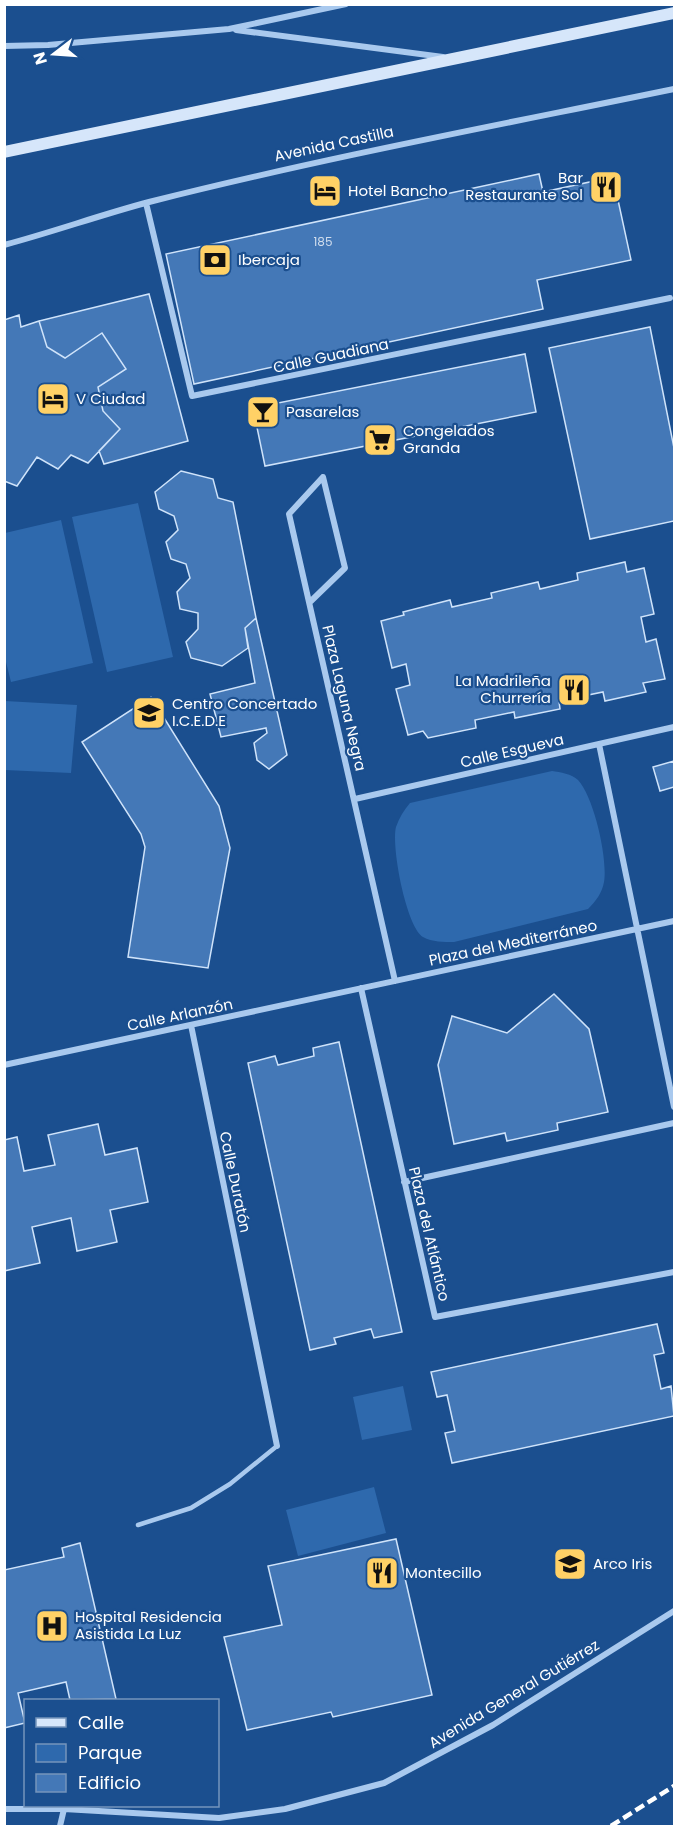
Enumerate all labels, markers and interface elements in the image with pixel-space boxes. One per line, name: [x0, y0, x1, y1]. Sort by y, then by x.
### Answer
north arrow: [24, 24, 84, 84]
text: N: [27, 49, 53, 67]
street label: Avenida Castilla: [272, 121, 396, 166]
place label: Bar Restaurante Sol: [465, 167, 583, 205]
restaurant icon: Bar Restaurante Sol: [588, 169, 624, 205]
hotel icon: Hotel Bancho: [307, 173, 343, 209]
place label: Hotel Bancho: [348, 180, 448, 201]
house number: 185: [314, 233, 332, 250]
bank icon: Ibercaja: [197, 242, 233, 278]
place label: Ibercaja: [238, 249, 300, 270]
street label: Calle Guadiana: [271, 333, 391, 378]
hotel icon: V Ciudad: [35, 381, 71, 417]
place label: V Ciudad: [76, 388, 145, 409]
bar icon: Pasarelas: [245, 394, 281, 430]
place label: Pasarelas: [286, 401, 360, 422]
place label: Congelados Granda: [403, 420, 495, 458]
supermarket icon: Congelados Granda: [362, 422, 398, 458]
street label: Plaza Laguna Negra: [317, 623, 372, 773]
place label: La Madrileña Churrería: [455, 670, 551, 708]
restaurant icon: La Madrileña Churrería: [556, 672, 592, 708]
place label: Centro Concertado I.C.E.D.E: [172, 693, 317, 731]
school or university icon: Centro Concertado I.C.E.D.E: [131, 695, 167, 731]
street label: Calle Esgueva: [458, 728, 566, 773]
street label: Plaza del Mediterráneo: [427, 914, 599, 971]
street label: Calle Arlanzón: [125, 993, 235, 1036]
street label: Calle Duratón: [215, 1129, 256, 1234]
street label: Plaza del Atlántico: [404, 1165, 455, 1303]
school or university icon: Arco Iris: [552, 1546, 588, 1582]
place label: Arco Iris: [593, 1553, 652, 1574]
restaurant icon: Montecillo: [364, 1555, 400, 1591]
place label: Montecillo: [405, 1562, 482, 1583]
place label: Hospital Residencia Asistida La Luz: [75, 1606, 222, 1644]
hospital icon: Hospital Residencia Asistida La Luz: [34, 1608, 70, 1644]
street label: Avenida General Gutiérrez: [424, 1634, 603, 1753]
legend: [24, 1699, 219, 1807]
text: Calle: [78, 1710, 124, 1735]
text: Parque: [78, 1740, 142, 1765]
text: Edificio: [78, 1770, 141, 1795]

